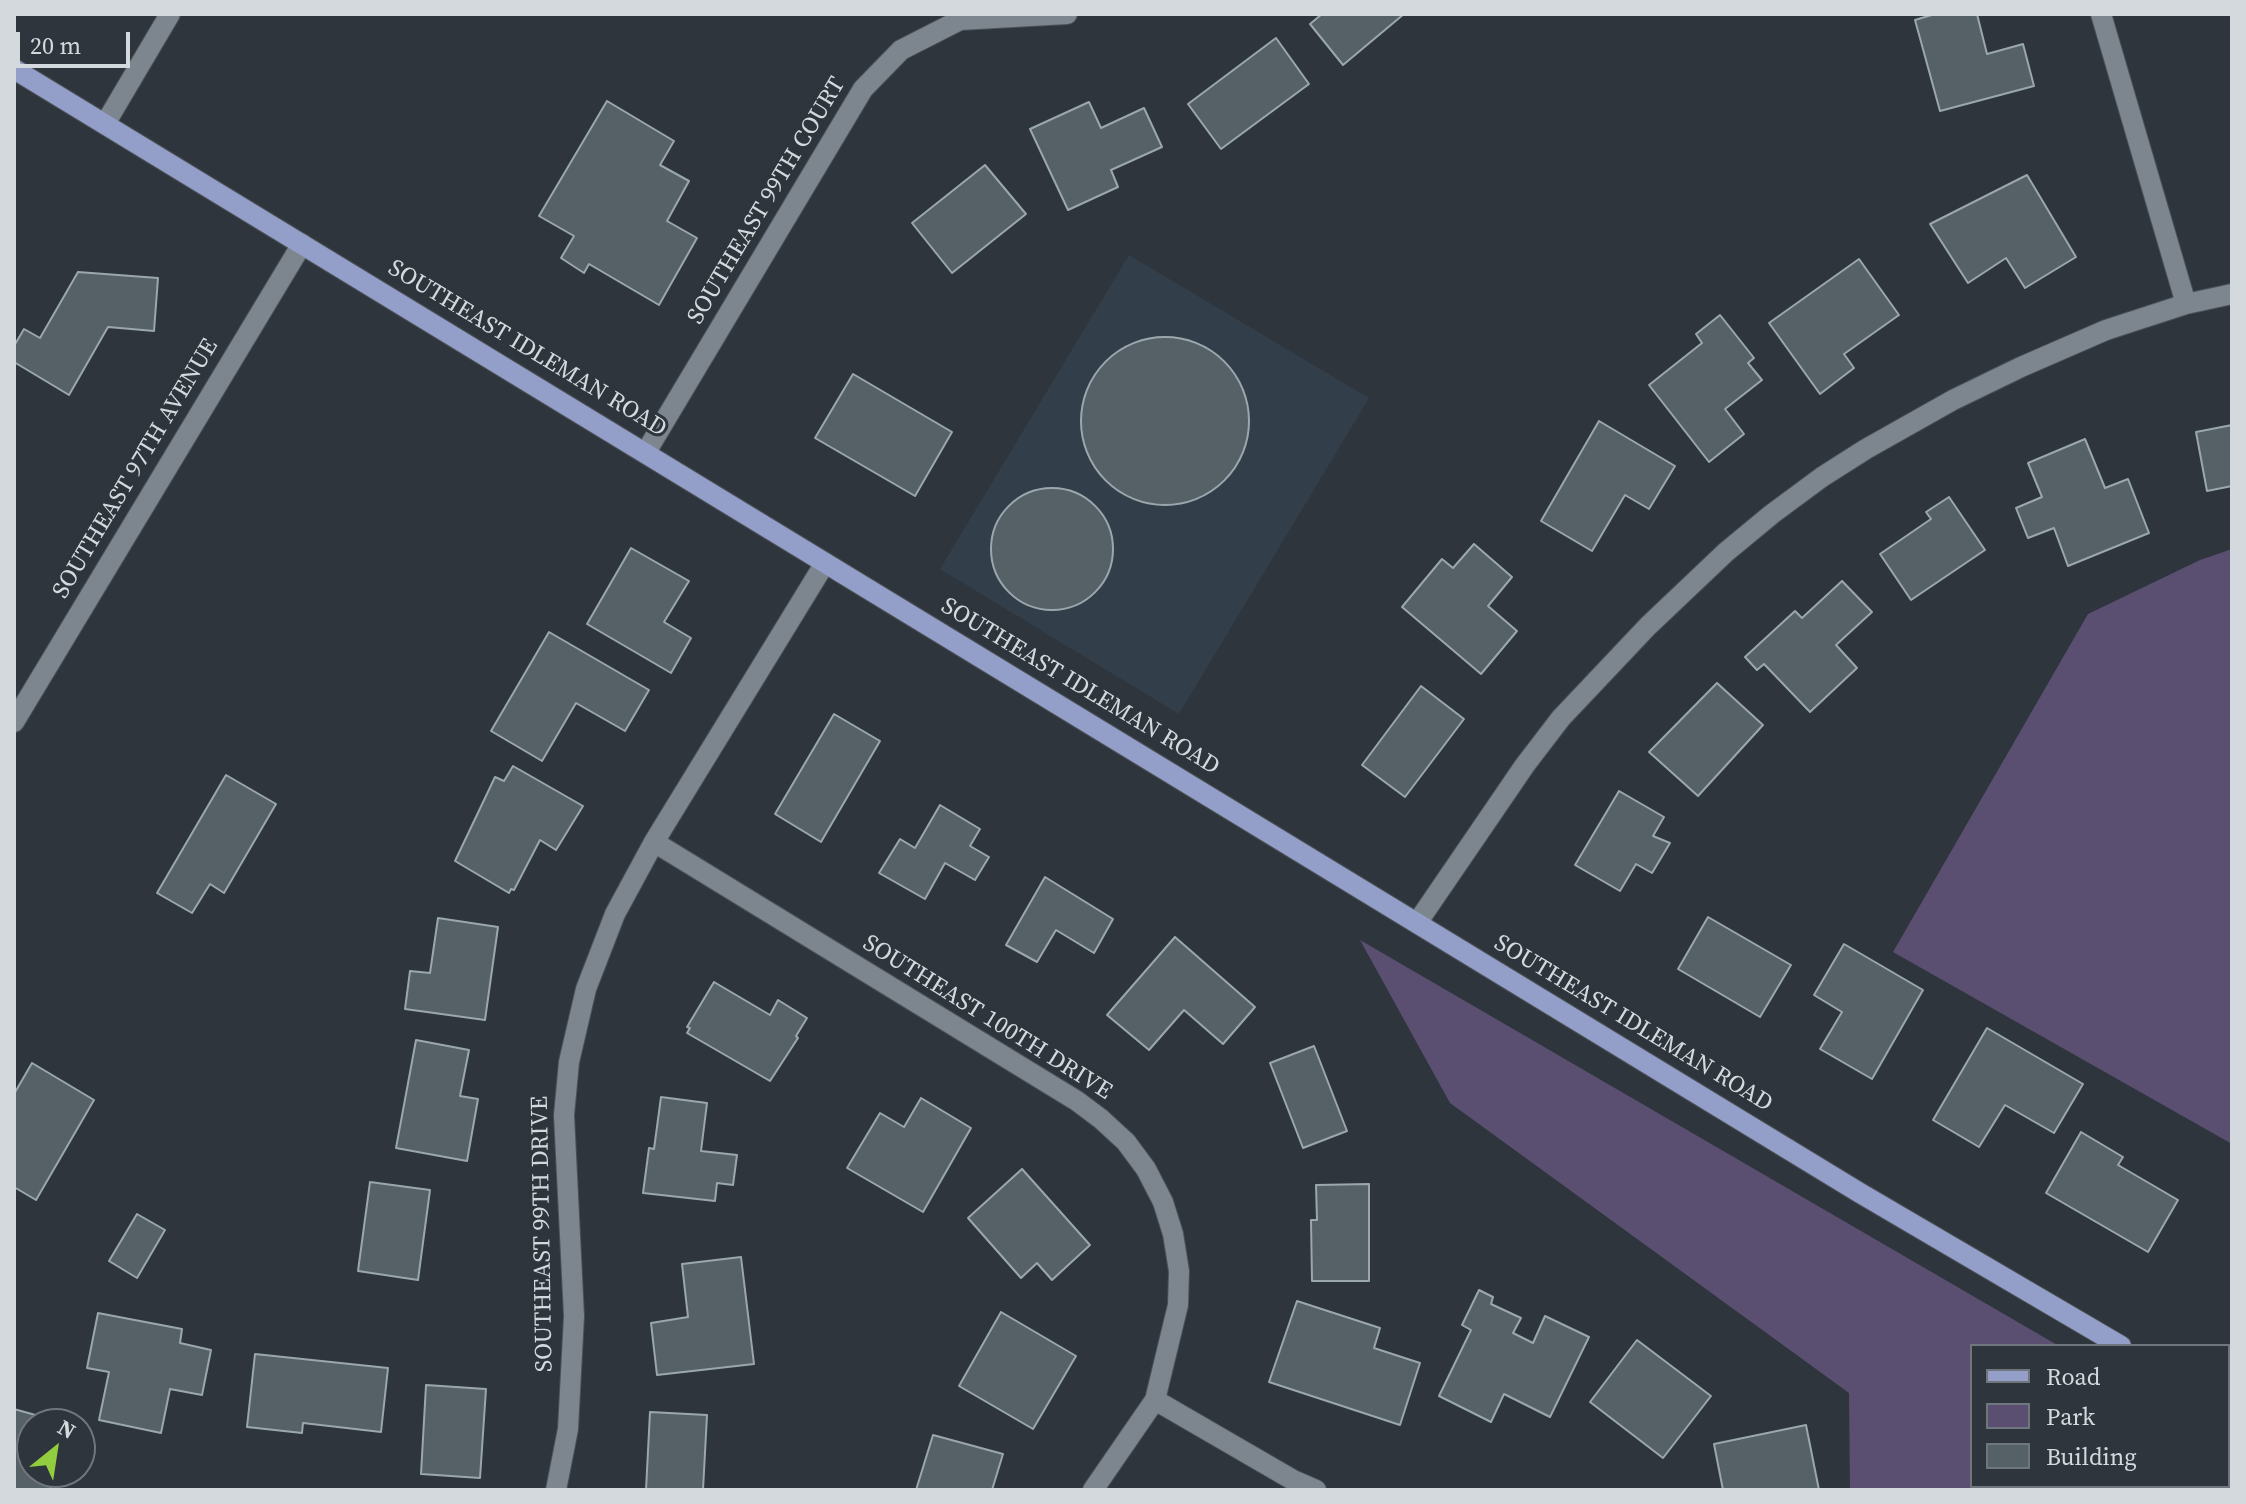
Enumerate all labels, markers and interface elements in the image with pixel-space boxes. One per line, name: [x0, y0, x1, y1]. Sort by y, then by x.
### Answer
scale bar: [20, 16, 134, 66]
text: 20 m: [30, 29, 81, 62]
street label: SOUTHEAST 99TH COURT: [682, 72, 852, 330]
street label: SOUTHEAST IDLEMAN ROAD: [382, 254, 672, 444]
street label: SOUTHEAST 97TH AVENUE: [47, 334, 225, 604]
street label: SOUTHEAST IDLEMAN ROAD: [935, 592, 1225, 782]
street label: SOUTHEAST 100TH DRIVE: [857, 929, 1117, 1107]
street label: SOUTHEAST IDLEMAN ROAD: [1488, 929, 1778, 1119]
street label: SOUTHEAST 99TH DRIVE: [526, 1096, 560, 1372]
legend: [1970, 1344, 2230, 1488]
text: Road: [2046, 1360, 2100, 1393]
text: Park: [2046, 1400, 2095, 1433]
north arrow: [16, 1408, 96, 1488]
text: N: [53, 1412, 81, 1446]
text: Building: [2046, 1440, 2137, 1473]

